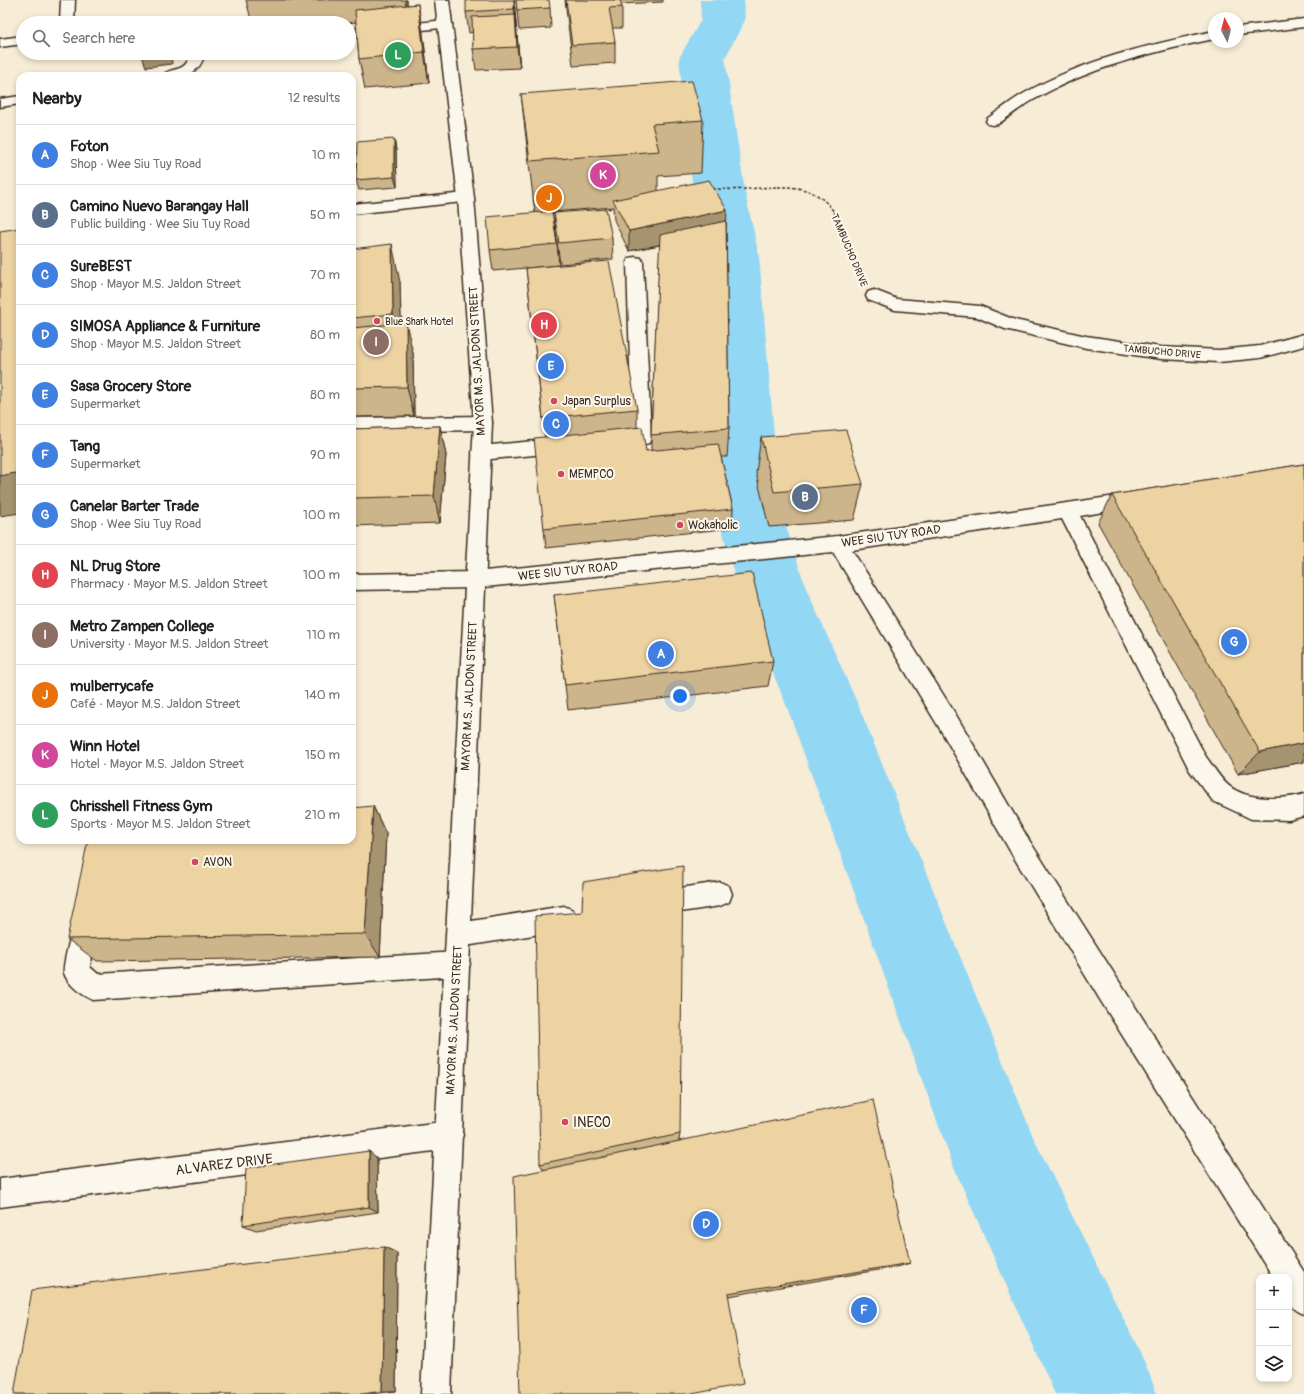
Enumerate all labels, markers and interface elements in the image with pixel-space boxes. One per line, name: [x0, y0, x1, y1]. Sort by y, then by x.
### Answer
north arrow: [1208, 12, 1244, 48]
search box: [16, 16, 356, 60]
icon: search: [30, 27, 52, 49]
text: Search here: [62, 29, 135, 48]
pin: L: [385, 40, 411, 70]
text: Nearby: [32, 88, 81, 109]
text: 12 results: [288, 90, 340, 106]
text: Foton: [70, 137, 109, 156]
text: A: [41, 147, 49, 163]
text: 10 m: [312, 147, 340, 163]
text: Shop · Wee Siu Tuy Road: [70, 156, 201, 172]
pin: K: [590, 160, 616, 190]
pin: J: [536, 183, 562, 213]
text: Camino Nuevo Barangay Hall: [70, 197, 249, 216]
text: B: [41, 207, 49, 223]
text: 50 m: [310, 207, 340, 223]
street label: TAMBUCHO DRIVE: [828, 212, 870, 289]
text: Public building · Wee Siu Tuy Road: [70, 216, 250, 232]
text: SureBEST: [70, 257, 132, 276]
text: C: [41, 267, 49, 283]
text: 70 m: [310, 267, 340, 283]
text: Shop · Mayor M.S. Jaldon Street: [70, 276, 241, 292]
street label: MAYOR M.S. JALDON STREET: [466, 286, 489, 436]
pin: H: [531, 310, 557, 340]
marker: Blue Shark Hotel: [372, 316, 382, 326]
place label: Blue Shark Hotel: [385, 316, 453, 328]
text: SIMOSA Appliance & Furniture: [70, 317, 260, 336]
text: D: [41, 327, 49, 343]
text: 80 m: [310, 327, 340, 343]
pin: I: [363, 327, 389, 357]
text: Shop · Mayor M.S. Jaldon Street: [70, 336, 241, 352]
street label: TAMBUCHO DRIVE: [1122, 343, 1201, 361]
pin: E: [538, 351, 564, 381]
text: Sasa Grocery Store: [70, 377, 191, 396]
text: E: [42, 387, 48, 403]
text: 80 m: [310, 387, 340, 403]
place label: Japan Surplus: [562, 394, 631, 409]
text: Supermarket: [70, 396, 141, 412]
marker: Japan Surplus: [549, 396, 559, 406]
pin: C: [543, 409, 569, 439]
text: Tang: [70, 437, 100, 456]
text: F: [41, 447, 49, 463]
text: 90 m: [310, 447, 340, 463]
text: Supermarket: [70, 456, 141, 472]
place label: MEMPCO: [569, 467, 614, 482]
marker: MEMPCO: [556, 469, 566, 479]
pin: B: [792, 482, 818, 512]
text: Canelar Barter Trade: [70, 497, 199, 516]
text: G: [41, 507, 49, 523]
text: 100 m: [303, 507, 340, 523]
text: Shop · Wee Siu Tuy Road: [70, 516, 201, 532]
place label: Wokaholic: [688, 518, 738, 533]
marker: Wokaholic: [675, 520, 685, 530]
street label: WEE SIU TUY ROAD: [840, 522, 942, 551]
text: NL Drug Store: [70, 557, 160, 576]
street label: WEE SIU TUY ROAD: [517, 559, 619, 584]
text: H: [41, 567, 49, 583]
text: 100 m: [303, 567, 340, 583]
text: Pharmacy · Mayor M.S. Jaldon Street: [70, 576, 268, 592]
text: Metro Zampen College: [70, 617, 214, 636]
street label: MAYOR M.S. JALDON STREET: [458, 621, 481, 771]
text: I: [43, 627, 47, 643]
text: 110 m: [307, 627, 340, 643]
pin: G: [1221, 627, 1247, 657]
text: University · Mayor M.S. Jaldon Street: [70, 636, 269, 652]
pin: A: [648, 639, 674, 669]
text: mulberrycafe: [70, 677, 154, 696]
your location: [670, 686, 690, 706]
text: J: [42, 687, 48, 703]
text: 140 m: [304, 687, 340, 703]
text: Café · Mayor M.S. Jaldon Street: [70, 696, 240, 712]
text: Winn Hotel: [70, 737, 140, 756]
text: K: [41, 747, 49, 763]
text: 150 m: [305, 747, 340, 763]
text: Hotel · Mayor M.S. Jaldon Street: [70, 756, 244, 772]
text: Chrisshell Fitness Gym: [70, 797, 213, 816]
text: L: [41, 807, 49, 823]
text: 210 m: [304, 807, 340, 823]
text: Sports · Mayor M.S. Jaldon Street: [70, 816, 250, 832]
place label: AVON: [203, 855, 232, 870]
marker: AVON: [190, 857, 200, 867]
street label: MAYOR M.S. JALDON STREET: [443, 945, 466, 1095]
place label: INECO: [573, 1114, 611, 1131]
marker: INECO: [560, 1117, 570, 1127]
street label: ALVAREZ DRIVE: [174, 1150, 274, 1179]
pin: D: [693, 1209, 719, 1239]
map controls: [1256, 1274, 1292, 1382]
button: +: [1256, 1274, 1292, 1310]
pin: F: [851, 1295, 877, 1325]
button: −: [1256, 1310, 1292, 1346]
button: layers: [1256, 1346, 1292, 1382]

